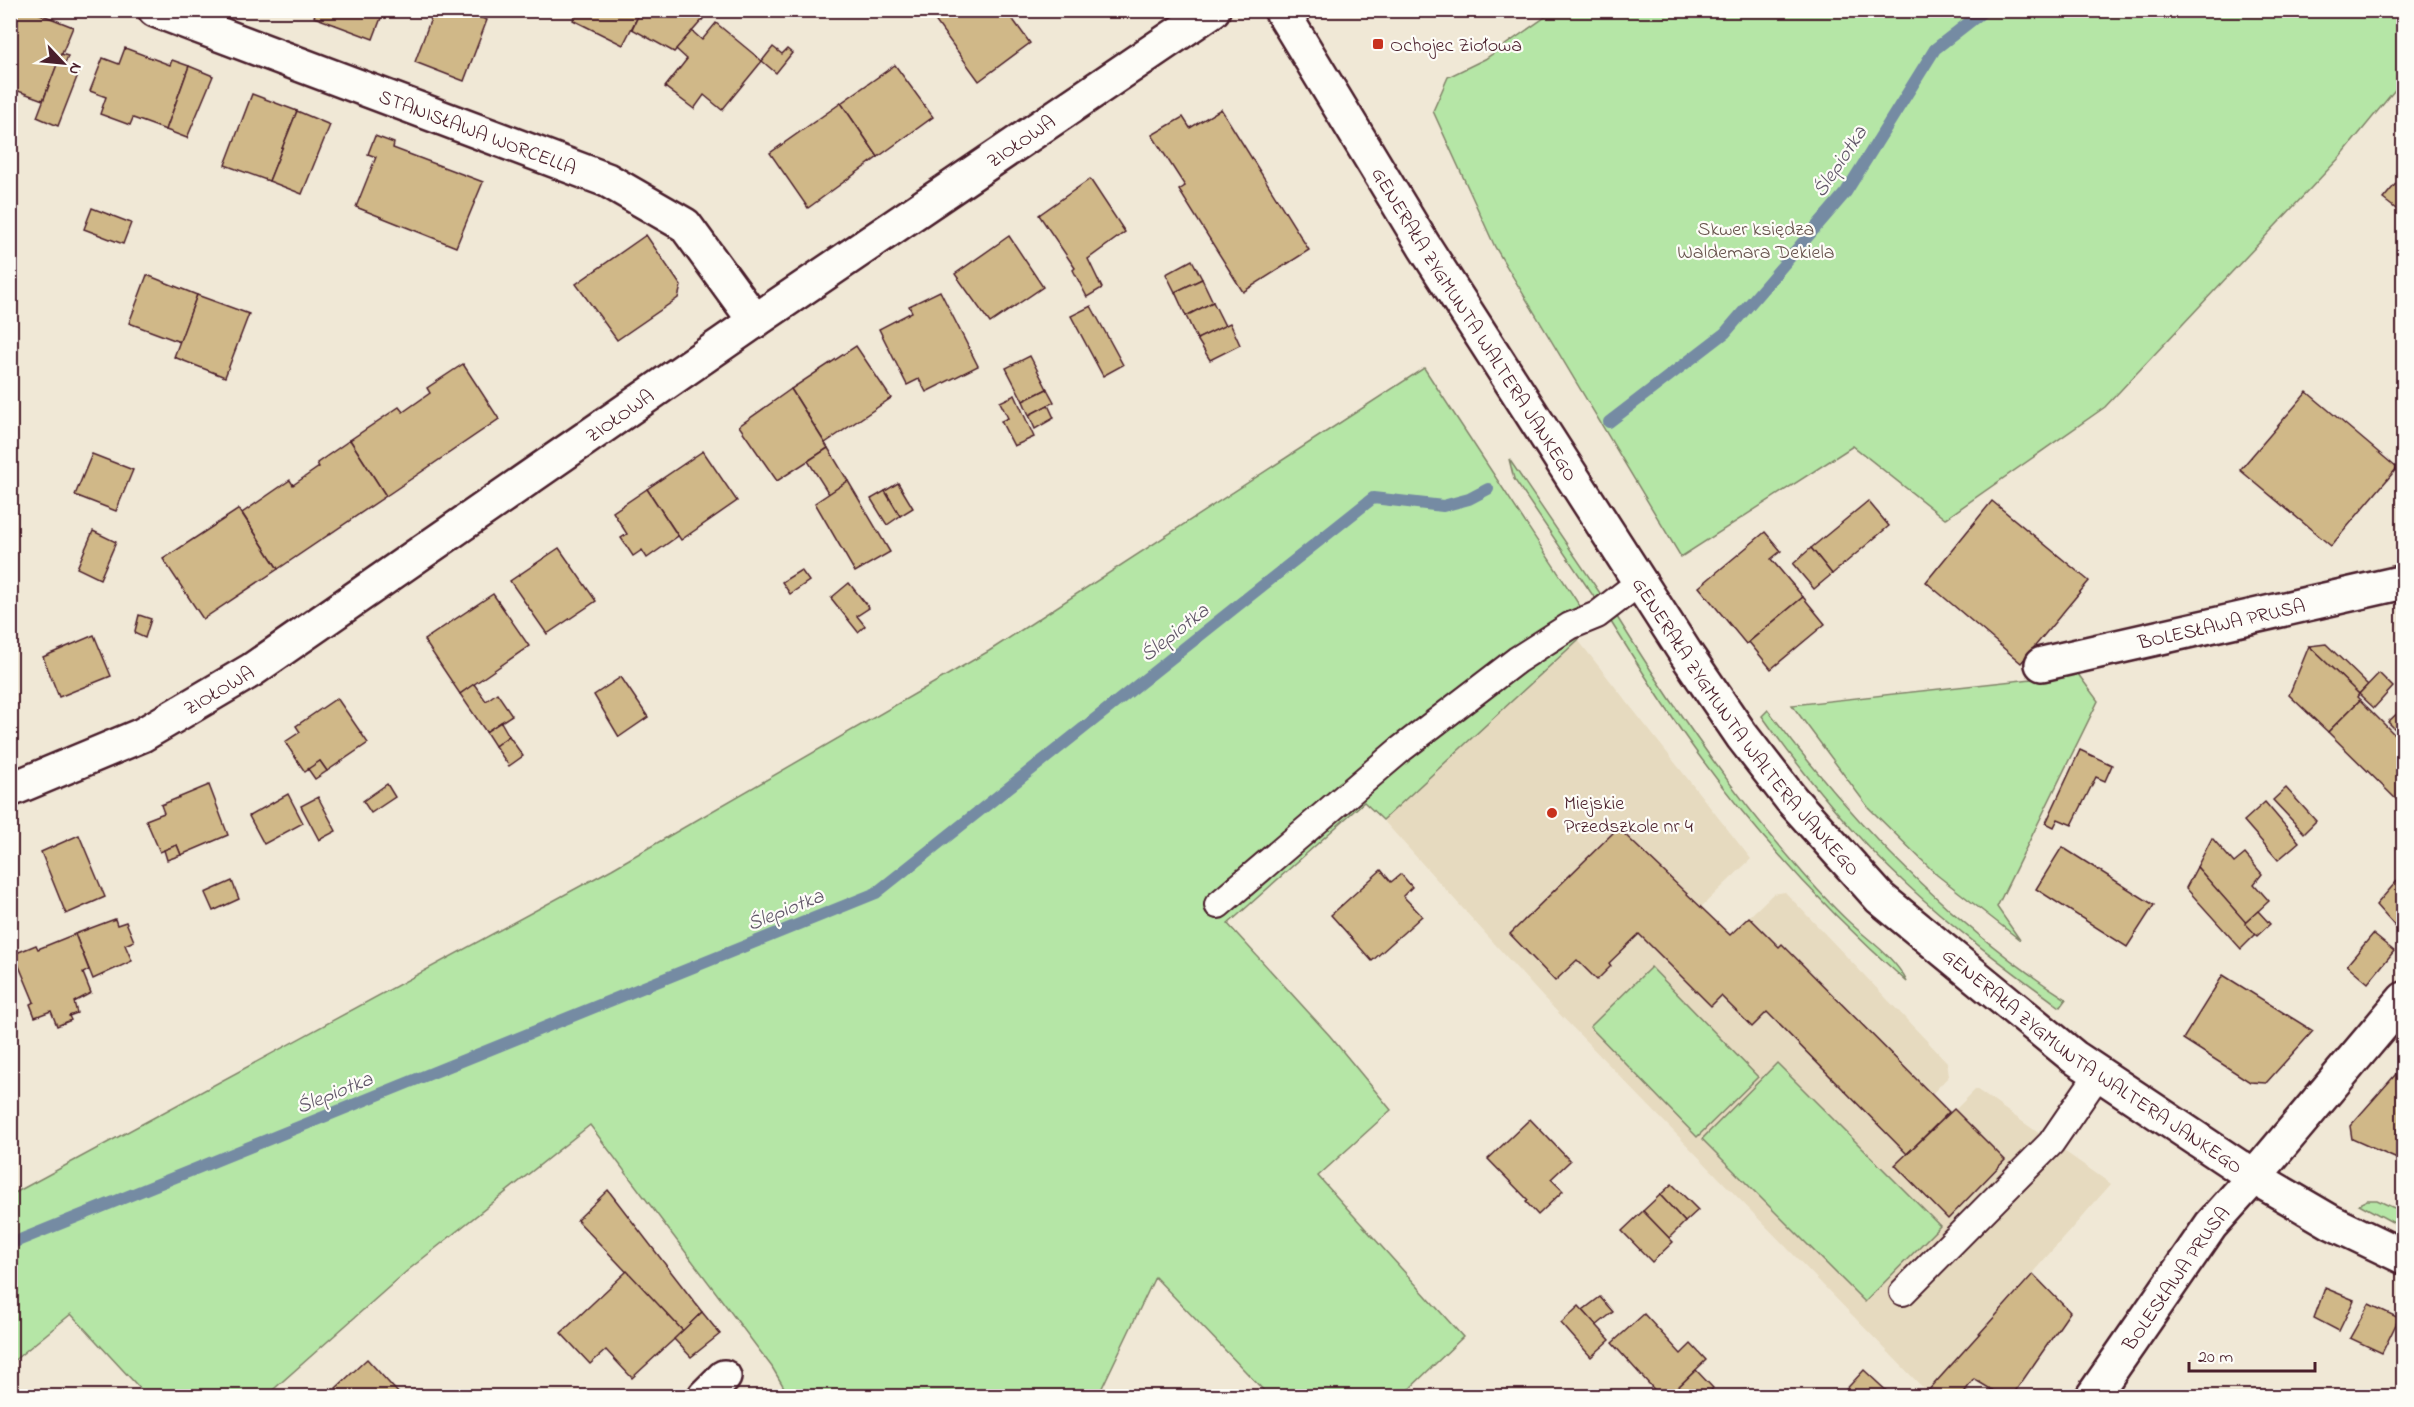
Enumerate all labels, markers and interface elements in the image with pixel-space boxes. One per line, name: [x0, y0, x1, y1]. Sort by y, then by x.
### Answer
place label: Ochojec Ziołowa: [1390, 32, 1522, 61]
north arrow: [33, 33, 93, 93]
marker: Ochojec Ziołowa: [1371, 37, 1385, 51]
text: N: [61, 59, 88, 79]
street label: STANISŁAWA WORCELLA: [374, 83, 580, 184]
street label: ZIOŁOWA: [982, 109, 1062, 177]
water label: Ślepiotka: [1806, 120, 1876, 204]
street label: GENERAŁA ZYGMUNTA WALTERA JANKEGO: [1363, 162, 1584, 488]
park label: Skwer księdza Waldemara Dekiela: [1677, 216, 1835, 268]
street label: ZIOŁOWA: [581, 383, 661, 451]
street label: GENERAŁA ZYGMUNTA WALTERA JANKEGO: [1623, 572, 1866, 884]
street label: BOLESŁAWA PRUSA: [2135, 593, 2309, 659]
water label: Ślepiotka: [1134, 597, 1217, 670]
street label: ZIOŁOWA: [179, 660, 261, 724]
place label: Miejskie Przedszkole nr 4: [1564, 790, 1693, 842]
marker: Miejskie Przedszkole nr 4: [1545, 806, 1559, 820]
water label: Ślepiotka: [743, 882, 829, 940]
street label: GENERAŁA ZYGMUNTA WALTERA JANKEGO: [1935, 942, 2248, 1182]
water label: Ślepiotka: [292, 1065, 378, 1123]
street label: BOLESŁAWA PRUSA: [2116, 1201, 2238, 1358]
scale bar: [2189, 1335, 2315, 1373]
text: 20 m: [2198, 1345, 2233, 1371]

